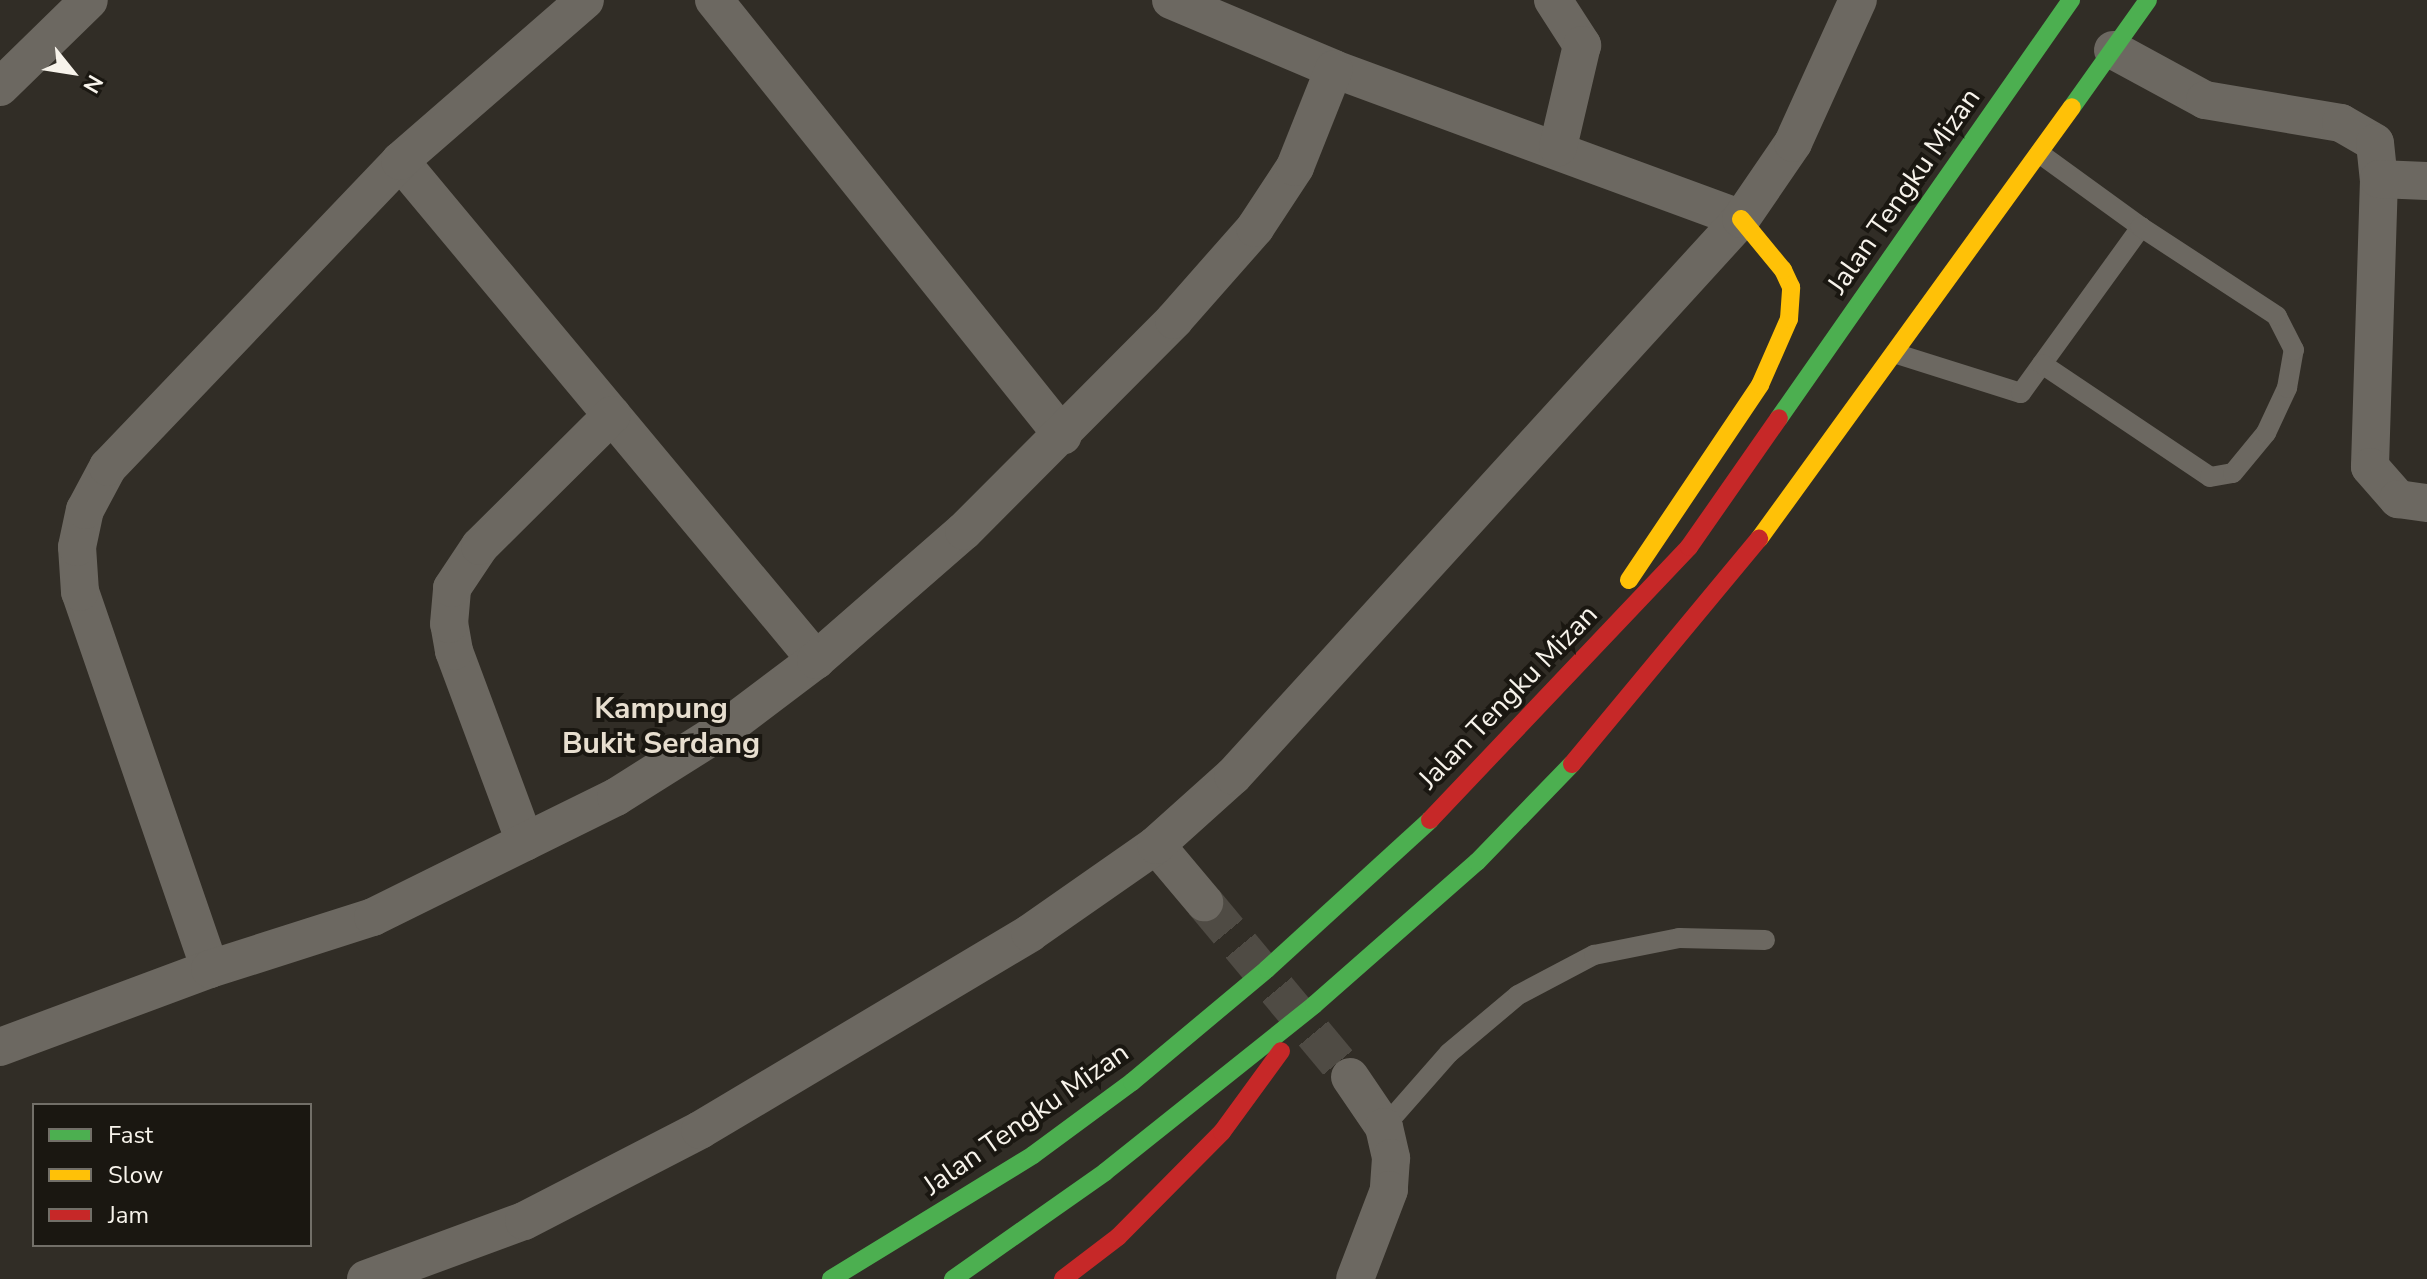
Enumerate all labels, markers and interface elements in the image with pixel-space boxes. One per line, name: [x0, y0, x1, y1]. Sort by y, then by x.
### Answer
north arrow: [32, 32, 112, 112]
text: N: [76, 69, 110, 99]
street label: Jalan Tengku Mizan: [1821, 82, 1987, 300]
street label: Jalan Tengku Mizan: [1412, 598, 1604, 796]
district label: Kampung Bukit Serdang: [562, 691, 760, 762]
street label: Jalan Tengku Mizan: [917, 1036, 1135, 1202]
legend: [32, 1103, 312, 1247]
text: Fast: [108, 1119, 153, 1151]
text: Slow: [108, 1159, 163, 1191]
text: Jam: [108, 1199, 149, 1231]

